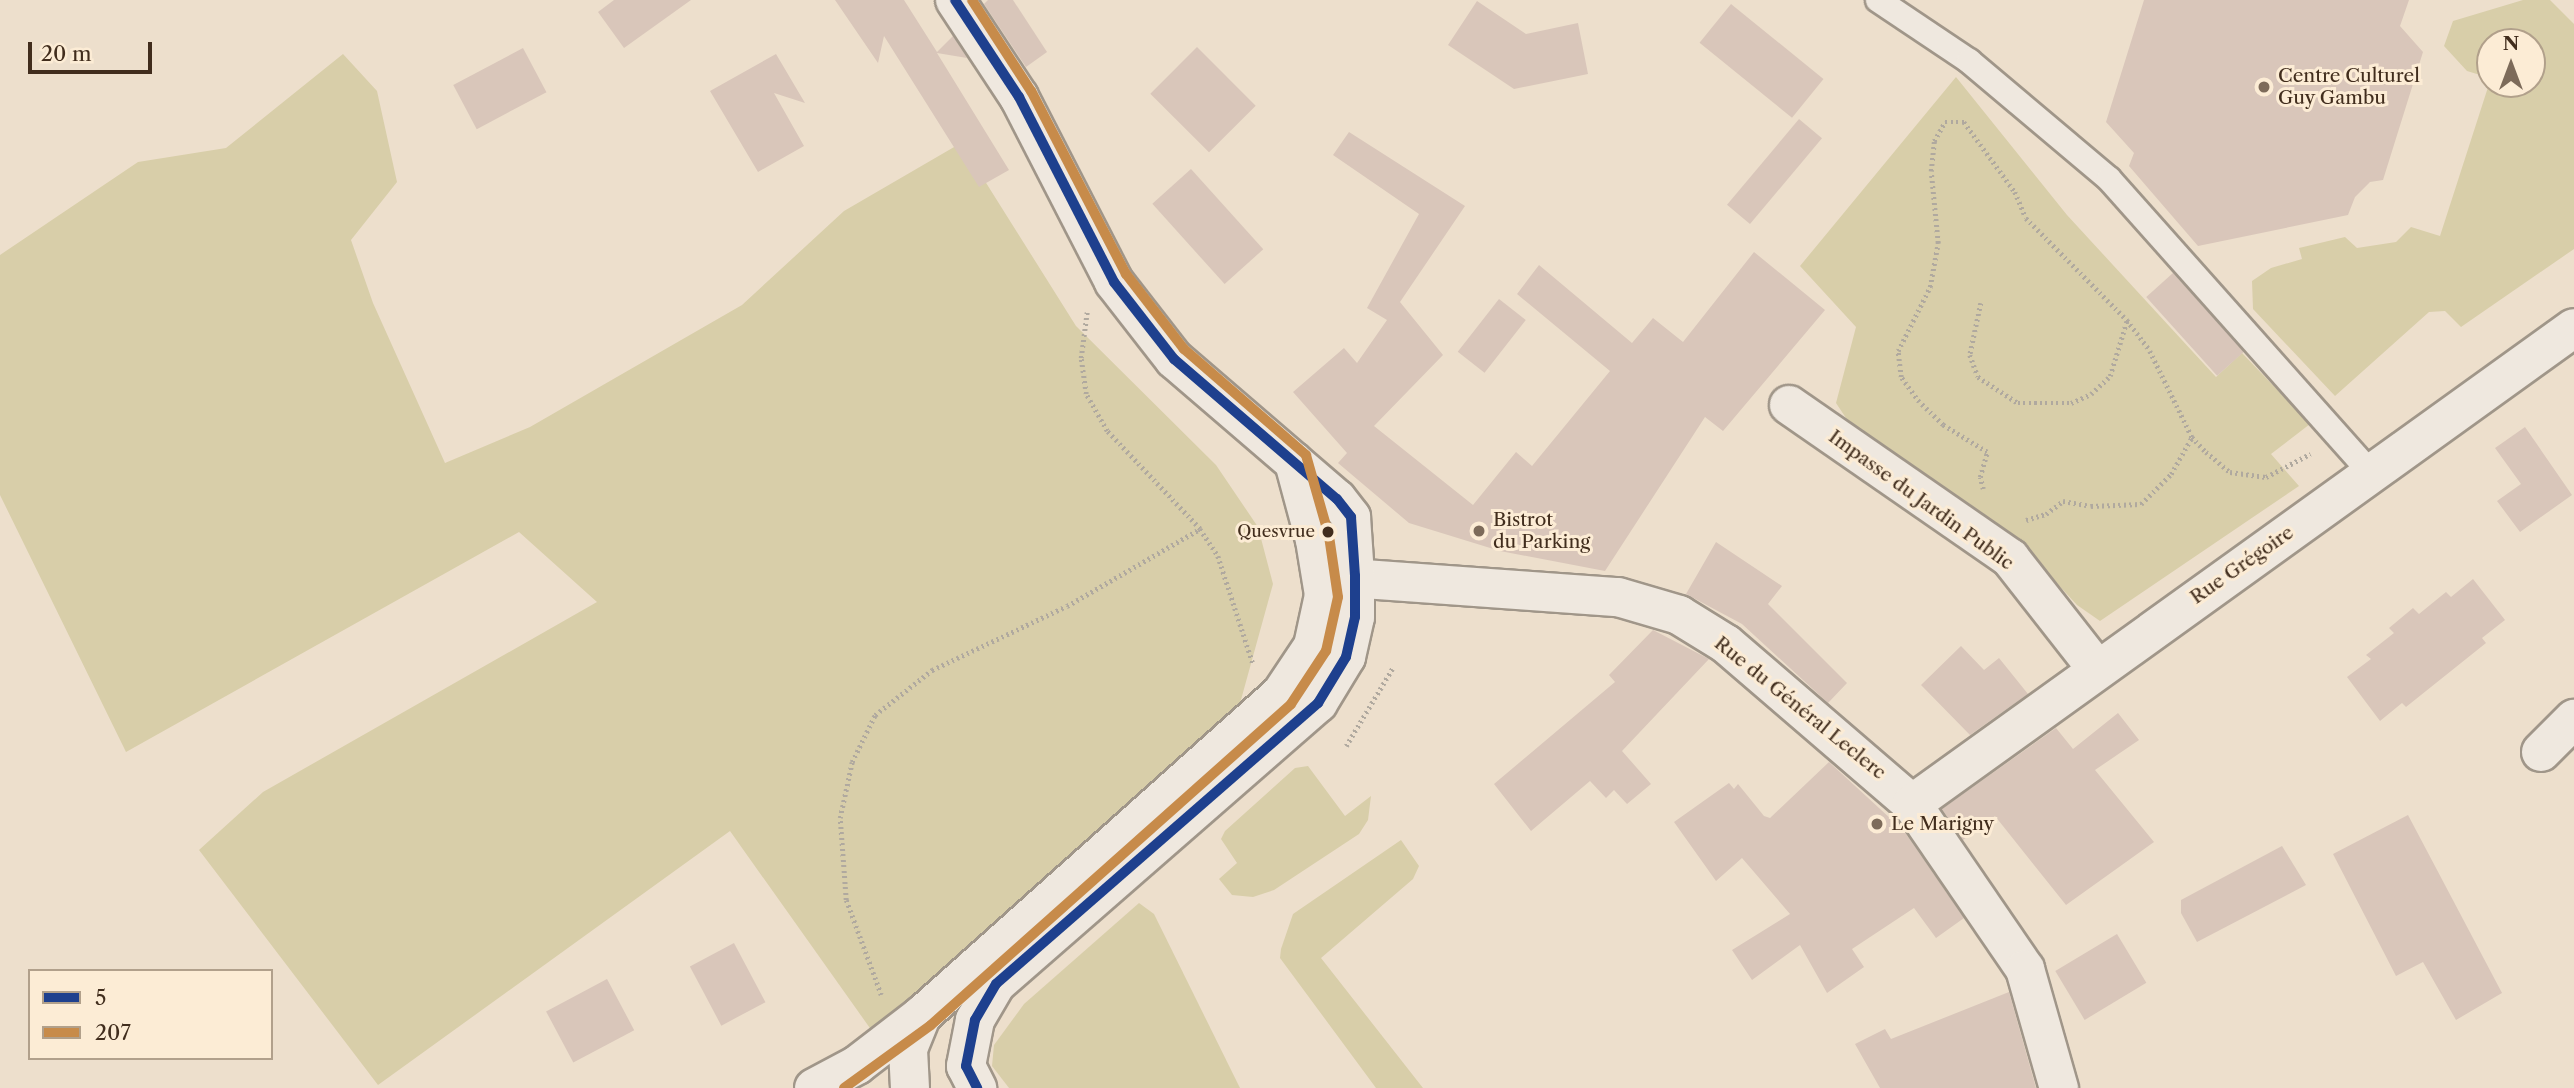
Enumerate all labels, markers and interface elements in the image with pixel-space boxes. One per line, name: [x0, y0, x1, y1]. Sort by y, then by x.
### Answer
scale bar: [32, 28, 156, 72]
north arrow: [2476, 28, 2546, 98]
text: N: [2503, 32, 2519, 55]
text: 20 m: [41, 41, 92, 66]
place label: Centre Culturel Guy Gambu: [2278, 65, 2420, 109]
marker: Centre Culturel Guy Gambu: [2256, 79, 2272, 95]
street label: Impasse du Jardin Public: [1824, 425, 2018, 575]
place label: Bistrot du Parking: [1493, 509, 1590, 553]
street label: Rue Grégoire: [2186, 521, 2298, 609]
place label: Quesvrue: [1237, 522, 1315, 542]
marker: Bistrot du Parking: [1471, 523, 1487, 539]
marker: Quesvrue: [1321, 525, 1335, 539]
street label: Rue du Général Leclerc: [1710, 632, 1890, 784]
place label: Le Marigny: [1891, 813, 1994, 835]
marker: Le Marigny: [1869, 816, 1885, 832]
legend: [28, 969, 273, 1060]
text: 5: [95, 985, 106, 1010]
text: 207: [95, 1020, 131, 1045]

